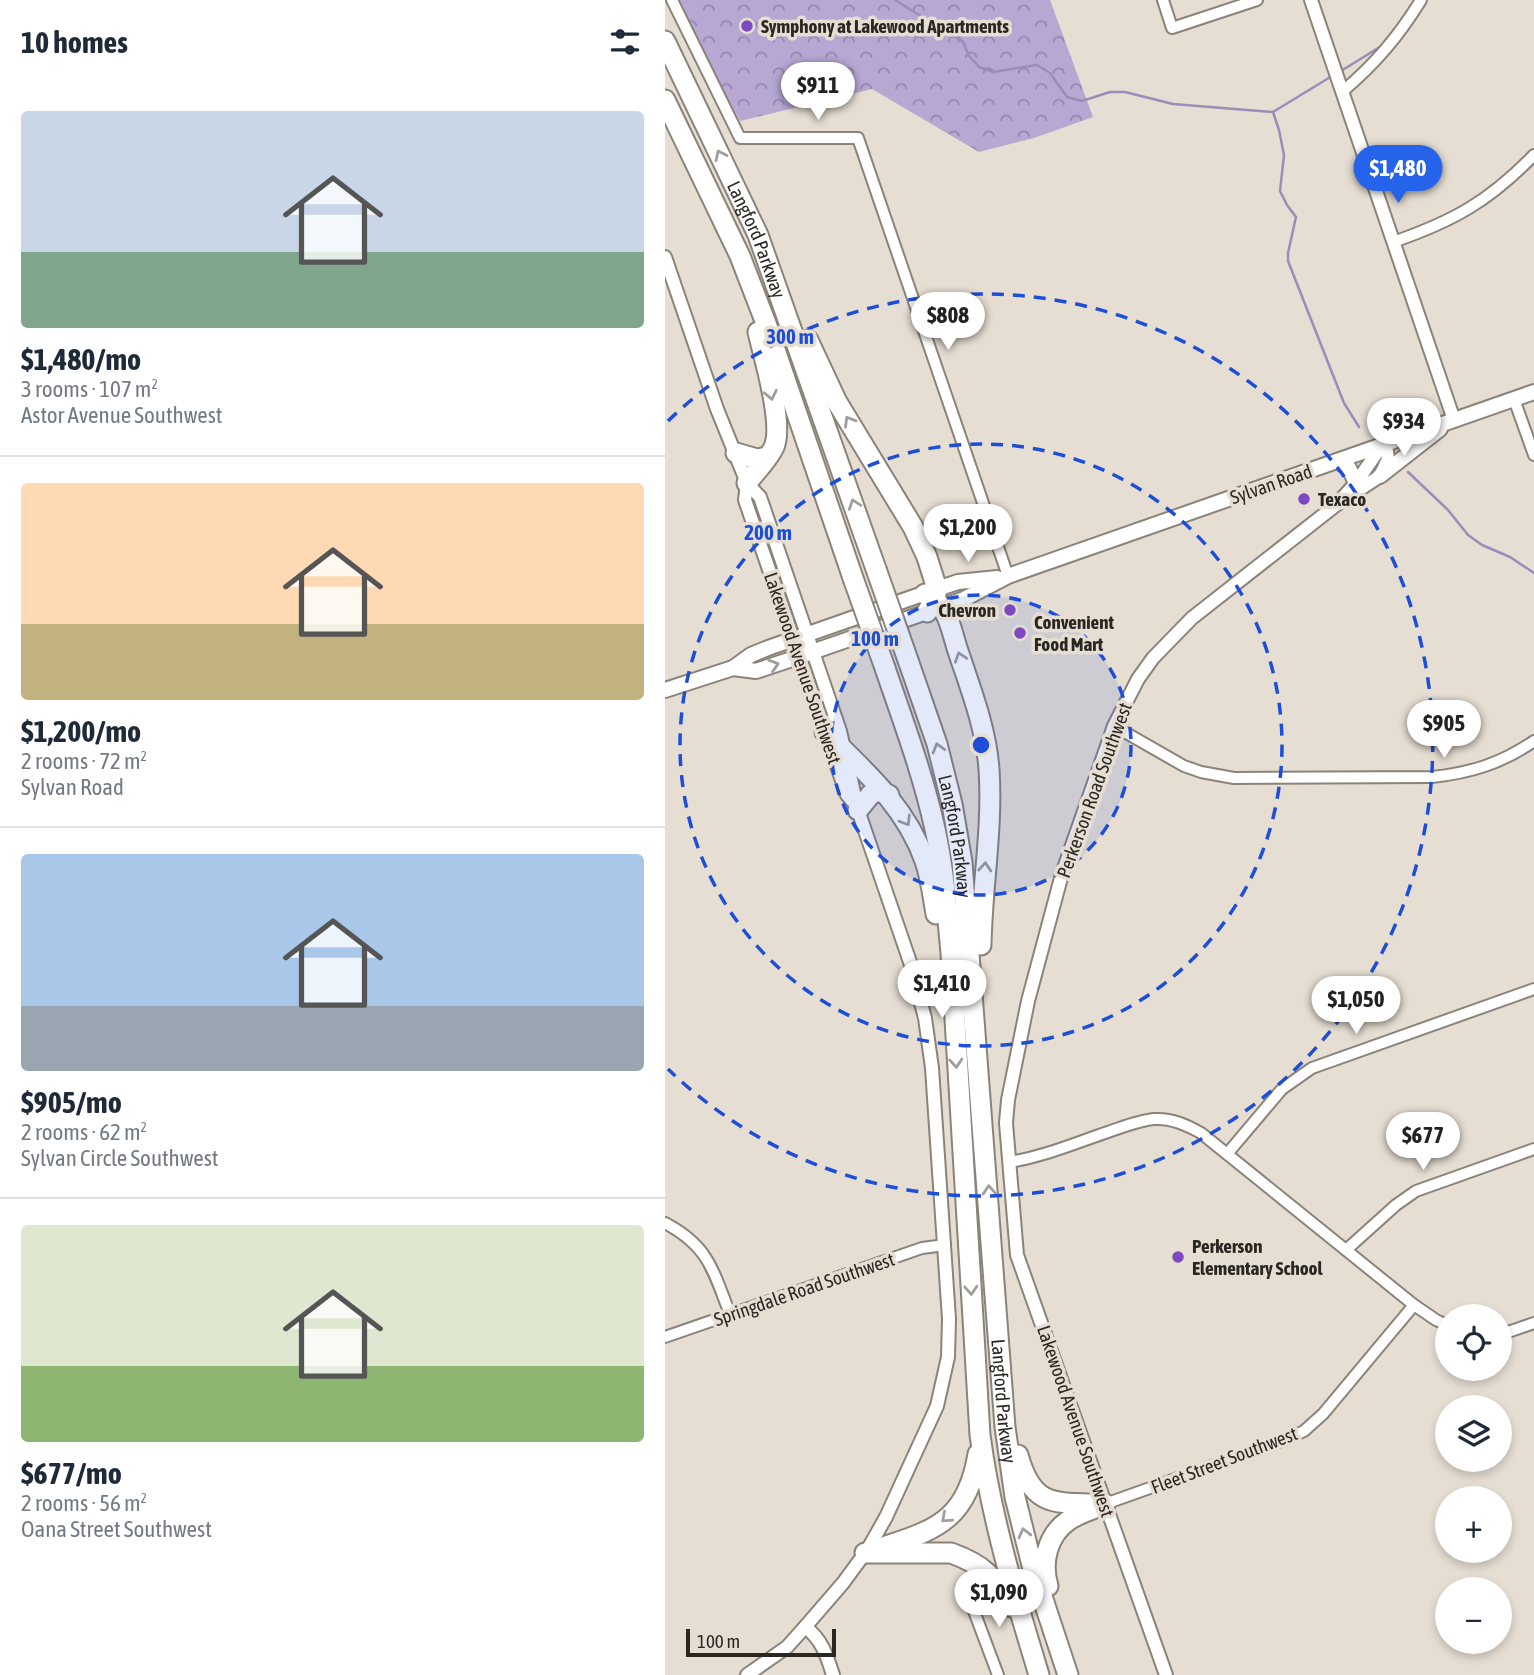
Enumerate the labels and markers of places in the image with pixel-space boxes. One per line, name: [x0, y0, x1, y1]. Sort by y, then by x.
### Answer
place label: Symphony at Lakewood Apartments: [761, 15, 1009, 37]
marker: Symphony at Lakewood Apartments: [739, 18, 755, 34]
pin: $911: [777, 62, 859, 122]
pin: $1,480: [1341, 146, 1455, 205]
pin: $808: [907, 292, 989, 352]
pin: $934: [1363, 398, 1445, 458]
place label: Texaco: [1318, 488, 1366, 510]
marker: Texaco: [1296, 491, 1312, 507]
pin: $1,200: [911, 504, 1025, 564]
place label: Chevron: [938, 599, 996, 621]
marker: Chevron: [1002, 602, 1018, 618]
place label: Convenient Food Mart: [1034, 611, 1114, 655]
marker: Convenient Food Mart: [1012, 625, 1028, 641]
pin: $905: [1403, 700, 1485, 760]
centre of rings: [969, 733, 993, 757]
pin: $1,410: [885, 960, 999, 1020]
pin: $1,050: [1299, 976, 1413, 1036]
pin: $677: [1382, 1112, 1464, 1172]
place label: Perkerson Elementary School: [1192, 1235, 1324, 1279]
marker: Perkerson Elementary School: [1170, 1249, 1186, 1265]
pin: $1,090: [942, 1570, 1056, 1629]

